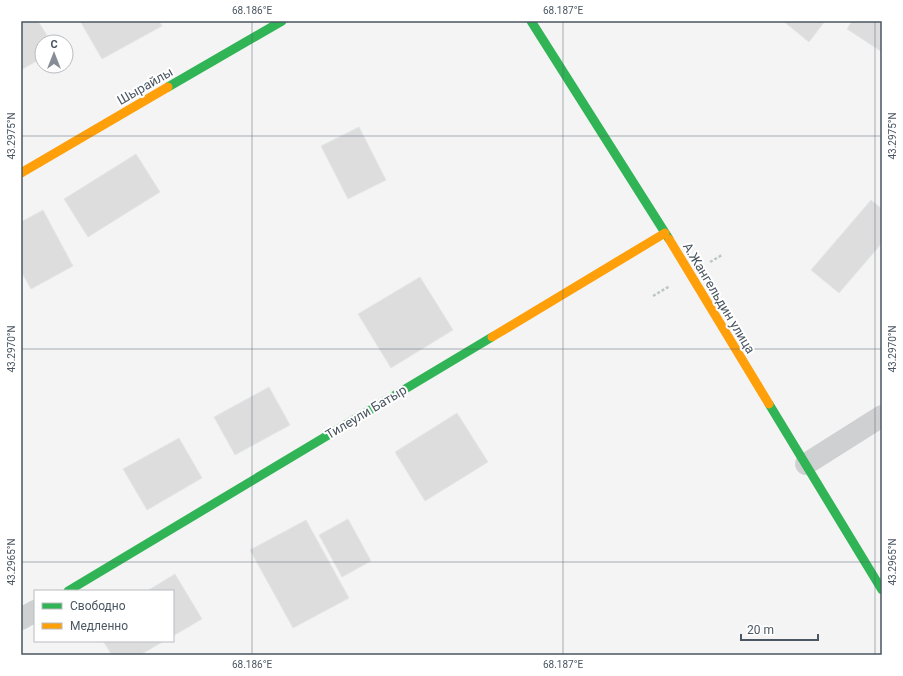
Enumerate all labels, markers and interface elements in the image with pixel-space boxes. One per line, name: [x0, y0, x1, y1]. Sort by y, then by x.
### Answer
text: 68.186°E: [232, 5, 272, 16]
text: 68.187°E: [543, 5, 583, 16]
north arrow: [34, 34, 74, 74]
text: С: [50, 38, 58, 51]
street label: Шырайлы: [114, 64, 176, 108]
text: 43.2975°N: [6, 112, 17, 160]
text: 43.2975°N: [887, 112, 898, 160]
street label: А.Жангельдин улица: [680, 240, 758, 356]
text: 43.2970°N: [6, 325, 17, 373]
text: 43.2970°N: [887, 325, 898, 373]
street label: Тилеули Батыр: [323, 382, 409, 442]
text: 43.2965°N: [6, 538, 17, 586]
text: 43.2965°N: [887, 538, 898, 586]
legend: [34, 590, 174, 642]
text: Свободно: [70, 599, 126, 613]
scale bar: [741, 616, 818, 642]
text: Медленно: [70, 619, 128, 633]
text: 20 m: [747, 623, 774, 637]
text: 68.186°E: [232, 659, 272, 670]
text: 68.187°E: [543, 659, 583, 670]

